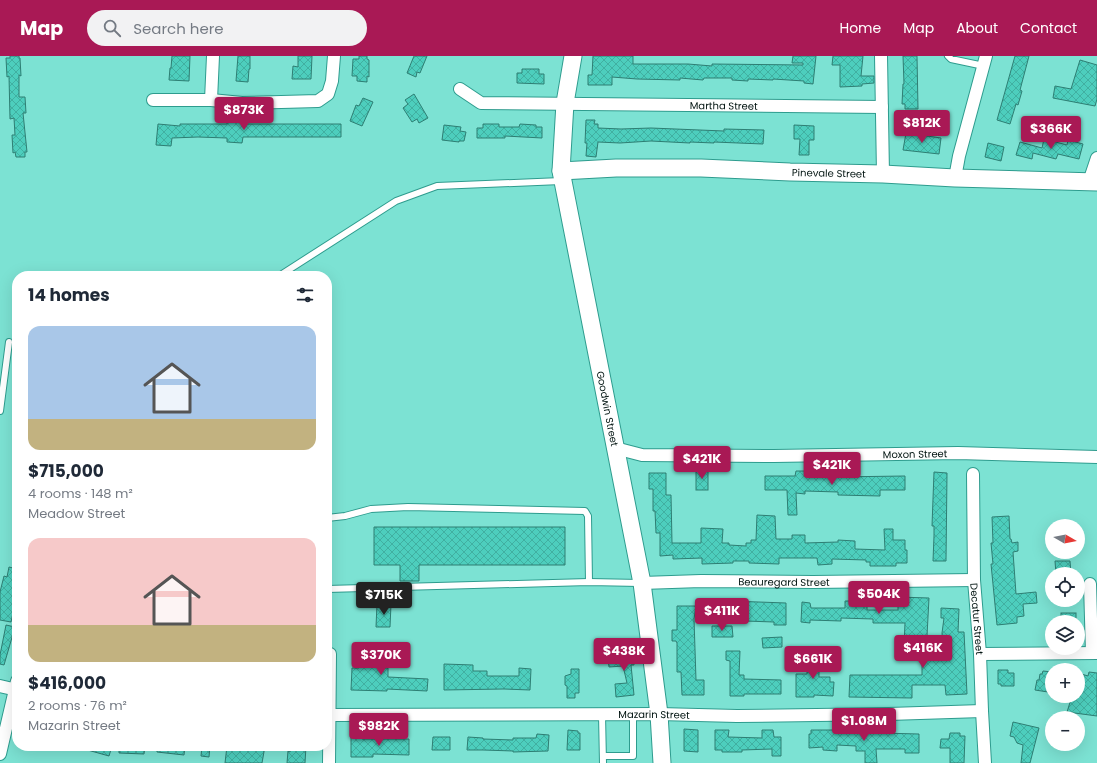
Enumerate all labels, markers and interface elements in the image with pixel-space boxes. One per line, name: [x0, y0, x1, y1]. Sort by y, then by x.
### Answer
search box: [87, 10, 367, 46]
text: Map: [20, 15, 63, 42]
icon: search: [101, 17, 123, 39]
text: Search here: [133, 18, 224, 39]
text: Home: [839, 18, 881, 38]
text: Map: [903, 18, 934, 38]
text: About: [956, 18, 998, 38]
text: Contact: [1020, 18, 1077, 38]
pin: $873K: [216, 97, 272, 131]
street label: Martha Street: [690, 98, 758, 113]
text: $873K: [224, 100, 264, 119]
pin: $812K: [894, 110, 950, 144]
text: $812K: [903, 113, 941, 132]
pin: $366K: [1023, 116, 1079, 150]
text: $366K: [1030, 119, 1072, 138]
street label: Pinevale Street: [792, 165, 866, 181]
text: 14 homes: [28, 283, 110, 307]
icon: filters: [294, 284, 316, 306]
icon: home: [136, 352, 208, 424]
street label: Goodwin Street: [593, 370, 623, 448]
pin: $421K: [674, 446, 730, 480]
street label: Moxon Street: [883, 446, 948, 462]
text: $421K: [683, 449, 721, 468]
pin: $421K: [804, 452, 860, 486]
text: $421K: [813, 455, 851, 474]
text: $715,000: [28, 459, 104, 483]
text: 4 rooms · 148 m²: [28, 484, 133, 503]
text: Meadow Street: [28, 504, 125, 523]
north arrow: [1045, 519, 1085, 559]
map controls: [1045, 519, 1085, 751]
icon: home: [136, 564, 208, 636]
button: locate: [1045, 567, 1085, 607]
street label: Beauregard Street: [738, 574, 830, 590]
pin: $504K: [851, 581, 907, 615]
pin: $715K: [356, 582, 412, 616]
street label: Decatur Street: [967, 582, 988, 656]
text: $504K: [857, 584, 901, 603]
text: $715K: [365, 585, 403, 604]
pin: $411K: [694, 598, 750, 632]
text: $411K: [704, 601, 740, 620]
button: layers: [1045, 615, 1085, 655]
pin: $416K: [895, 635, 951, 669]
pin: $438K: [596, 638, 652, 672]
text: $416K: [903, 638, 943, 657]
text: $438K: [603, 641, 645, 660]
pin: $370K: [353, 642, 409, 676]
text: $370K: [361, 645, 401, 664]
pin: $661K: [785, 646, 841, 680]
text: $661K: [793, 649, 833, 668]
button: +: [1045, 663, 1085, 703]
text: $416,000: [28, 671, 106, 695]
text: 2 rooms · 76 m²: [28, 696, 127, 715]
street label: Mazarin Street: [618, 706, 690, 722]
pin: $1.08M: [831, 708, 897, 742]
text: $1.08M: [841, 711, 887, 730]
button: −: [1045, 711, 1085, 751]
pin: $982K: [351, 713, 407, 747]
text: Mazarin Street: [28, 716, 121, 735]
text: $982K: [358, 716, 400, 735]

